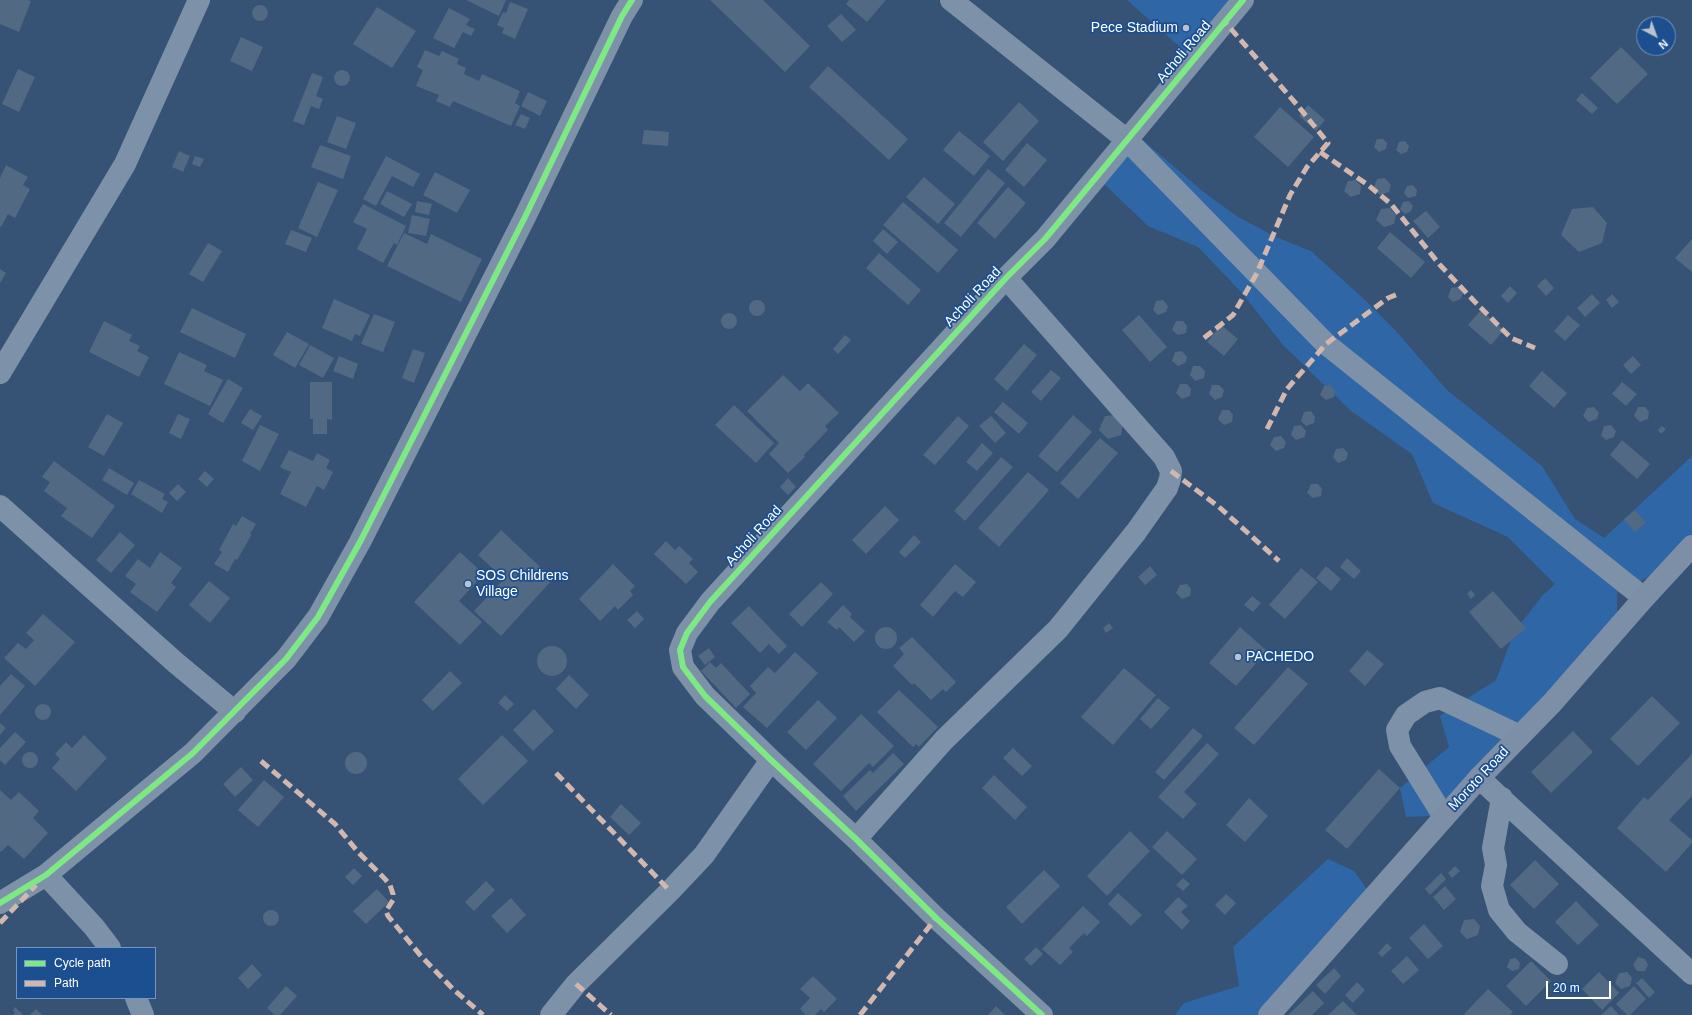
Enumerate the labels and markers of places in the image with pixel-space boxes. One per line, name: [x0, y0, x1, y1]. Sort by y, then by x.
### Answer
place label: Pece Stadium: [1091, 20, 1178, 36]
marker: Pece Stadium: [1181, 23, 1191, 33]
place label: SOS Childrens Village: [476, 568, 569, 600]
marker: SOS Childrens Village: [463, 579, 473, 589]
place label: PACHEDO: [1246, 649, 1314, 665]
marker: PACHEDO: [1233, 652, 1243, 662]

